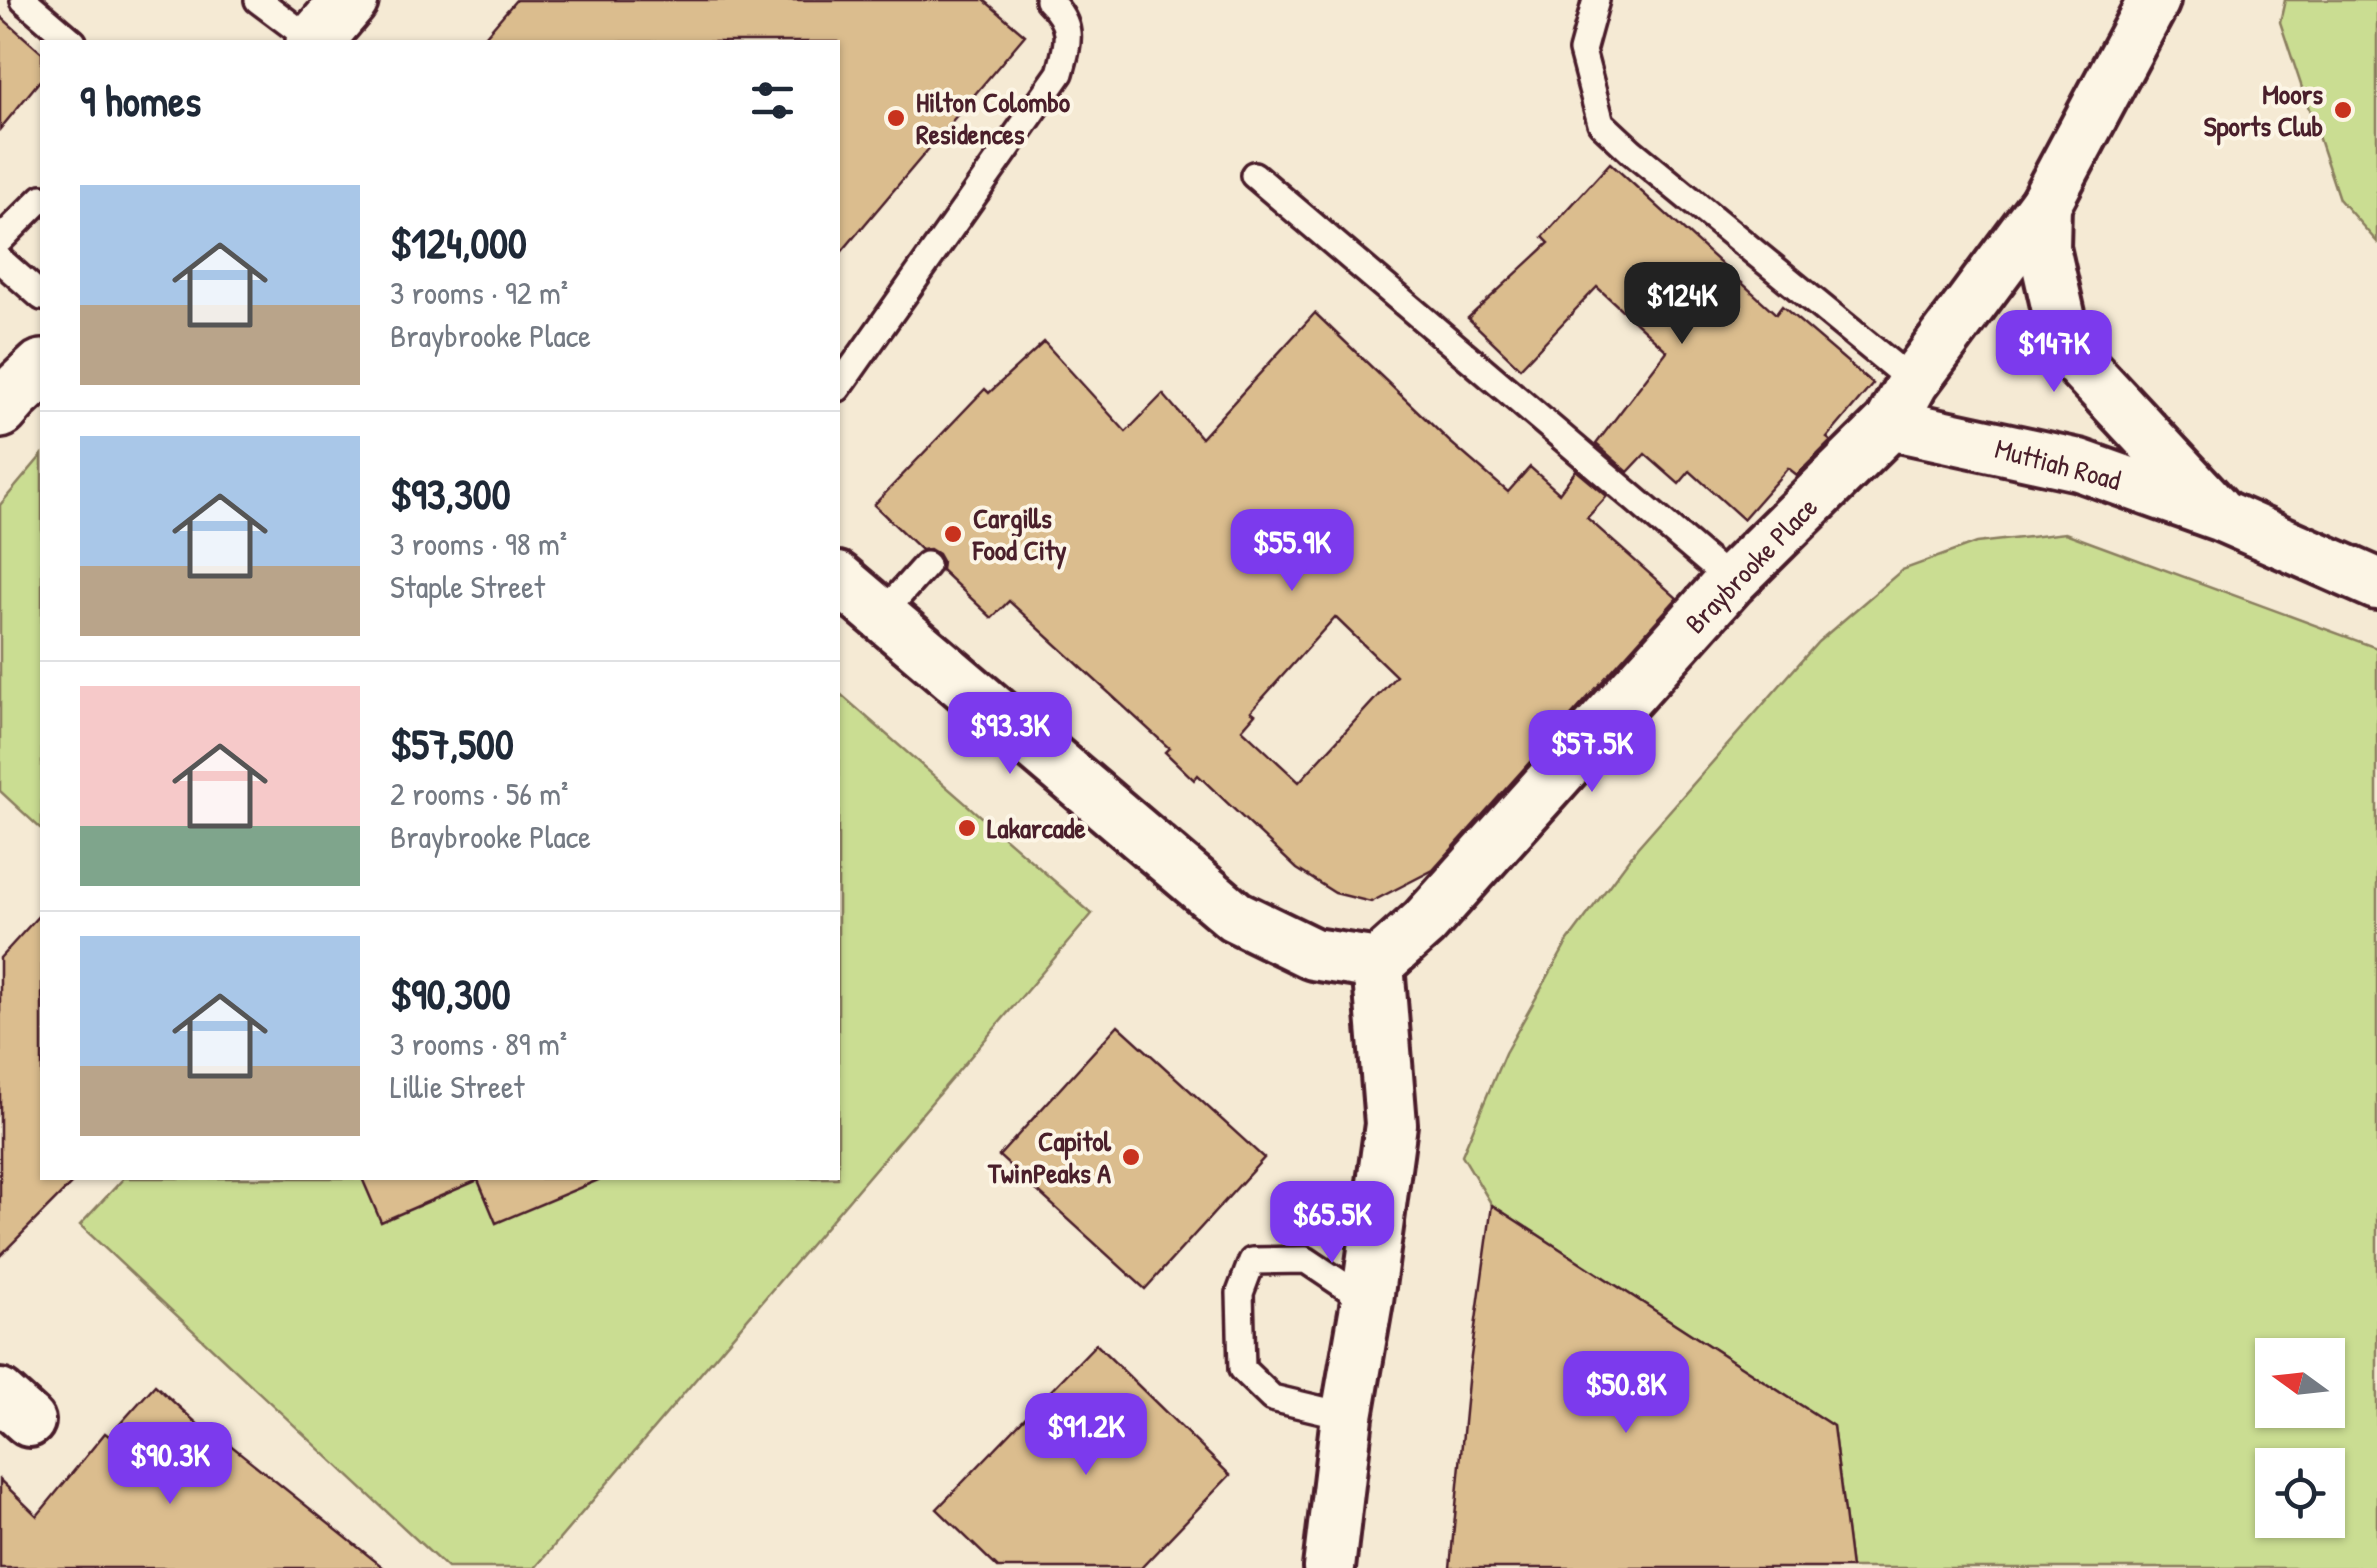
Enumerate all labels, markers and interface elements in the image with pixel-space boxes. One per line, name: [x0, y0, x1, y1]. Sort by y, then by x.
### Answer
text: 9 homes: [80, 72, 201, 129]
icon: filters: [745, 73, 800, 128]
place label: Moors Sports Club: [2204, 75, 2323, 146]
place label: Hilton Colombo Residences: [916, 83, 1071, 153]
marker: Moors Sports Club: [2332, 99, 2354, 121]
marker: Hilton Colombo Residences: [885, 107, 907, 129]
text: $124,000: [390, 214, 527, 271]
icon: home: [160, 225, 280, 345]
pin: $124K: [1612, 262, 1752, 347]
text: 3 rooms · 92 m²: [390, 271, 568, 314]
text: $124K: [1646, 273, 1718, 316]
pin: $147K: [1984, 310, 2124, 395]
text: Braybrooke Place: [390, 314, 591, 357]
text: $147K: [2018, 321, 2090, 364]
street label: Muttiah Road: [1991, 429, 2125, 499]
text: $93,300: [390, 465, 510, 522]
icon: home: [160, 476, 280, 596]
street label: Braybrooke Place: [1676, 489, 1826, 641]
place label: Cargills Food City: [972, 499, 1067, 570]
pin: $55.9K: [1211, 509, 1373, 594]
text: $55.9K: [1253, 520, 1331, 563]
text: 3 rooms · 98 m²: [390, 522, 567, 565]
marker: Cargills Food City: [942, 523, 964, 545]
text: Staple Street: [390, 565, 545, 608]
pin: $93.3K: [929, 692, 1091, 777]
text: $93.3K: [970, 703, 1050, 746]
pin: $57.5K: [1511, 710, 1673, 795]
text: $57,500: [390, 715, 514, 772]
text: $57.5K: [1551, 721, 1633, 764]
icon: home: [160, 726, 280, 846]
text: 2 rooms · 56 m²: [390, 772, 568, 815]
place label: Lakarcade: [987, 809, 1087, 847]
text: Braybrooke Place: [390, 815, 591, 858]
marker: Lakarcade: [956, 817, 978, 839]
text: $90,300: [390, 965, 510, 1022]
icon: home: [160, 976, 280, 1096]
text: 3 rooms · 89 m²: [390, 1022, 567, 1065]
text: Lillie Street: [390, 1065, 525, 1108]
place label: Capitol TwinPeaks A: [987, 1122, 1112, 1192]
marker: Capitol TwinPeaks A: [1120, 1146, 1142, 1168]
pin: $65.5K: [1251, 1181, 1413, 1266]
text: $65.5K: [1292, 1192, 1372, 1235]
north arrow: [2255, 1338, 2345, 1428]
map controls: [2255, 1338, 2345, 1538]
pin: $50.8K: [1545, 1351, 1707, 1436]
text: $50.8K: [1585, 1362, 1667, 1405]
pin: $91.2K: [1005, 1393, 1167, 1478]
text: $91.2K: [1047, 1404, 1125, 1447]
pin: $90.3K: [89, 1422, 251, 1507]
text: $90.3K: [130, 1433, 210, 1476]
button: locate: [2255, 1448, 2345, 1538]

